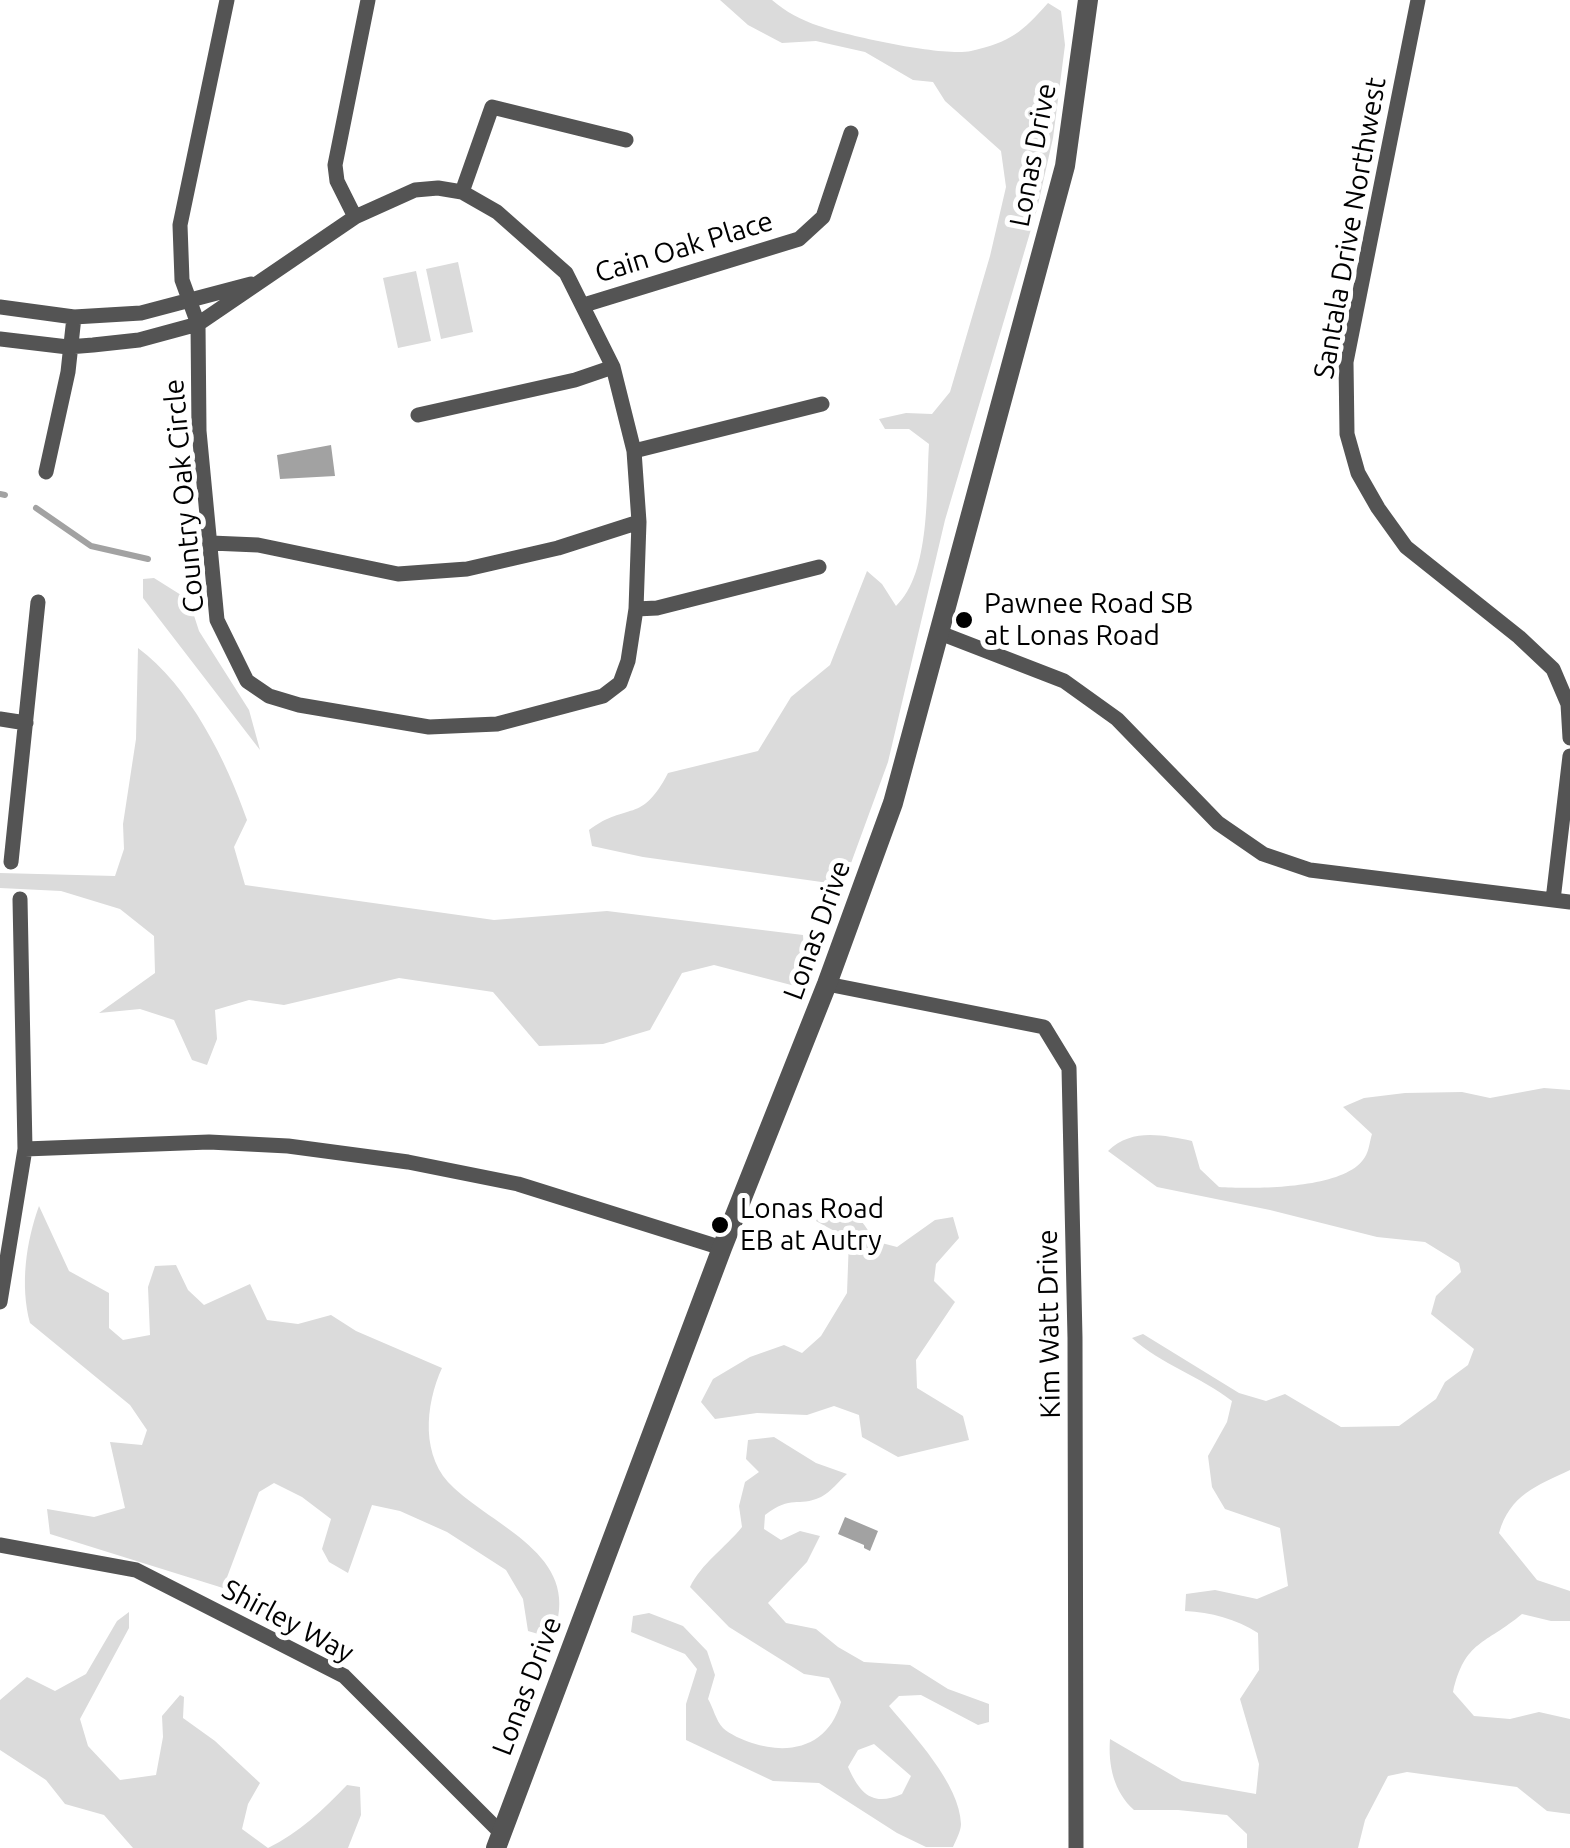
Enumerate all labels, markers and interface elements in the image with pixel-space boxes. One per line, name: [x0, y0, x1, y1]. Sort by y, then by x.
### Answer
street label: Santala Drive Northwest: [1307, 75, 1393, 381]
street label: Lonas Drive: [1003, 80, 1063, 230]
street label: Cain Oak Place: [591, 204, 777, 290]
street label: Country Oak Circle: [157, 378, 211, 614]
place label: Pawnee Road SB at Lonas Road: [984, 587, 1193, 653]
marker: Pawnee Road SB at Lonas Road: [953, 609, 975, 631]
street label: Lonas Drive: [776, 856, 858, 1004]
place label: Lonas Road EB at Autry: [740, 1192, 884, 1258]
marker: Lonas Road EB at Autry: [709, 1214, 731, 1236]
street label: Kim Watt Drive: [1031, 1229, 1067, 1419]
street label: Shirley Way: [217, 1572, 359, 1670]
street label: Lonas Drive: [485, 1612, 569, 1760]

